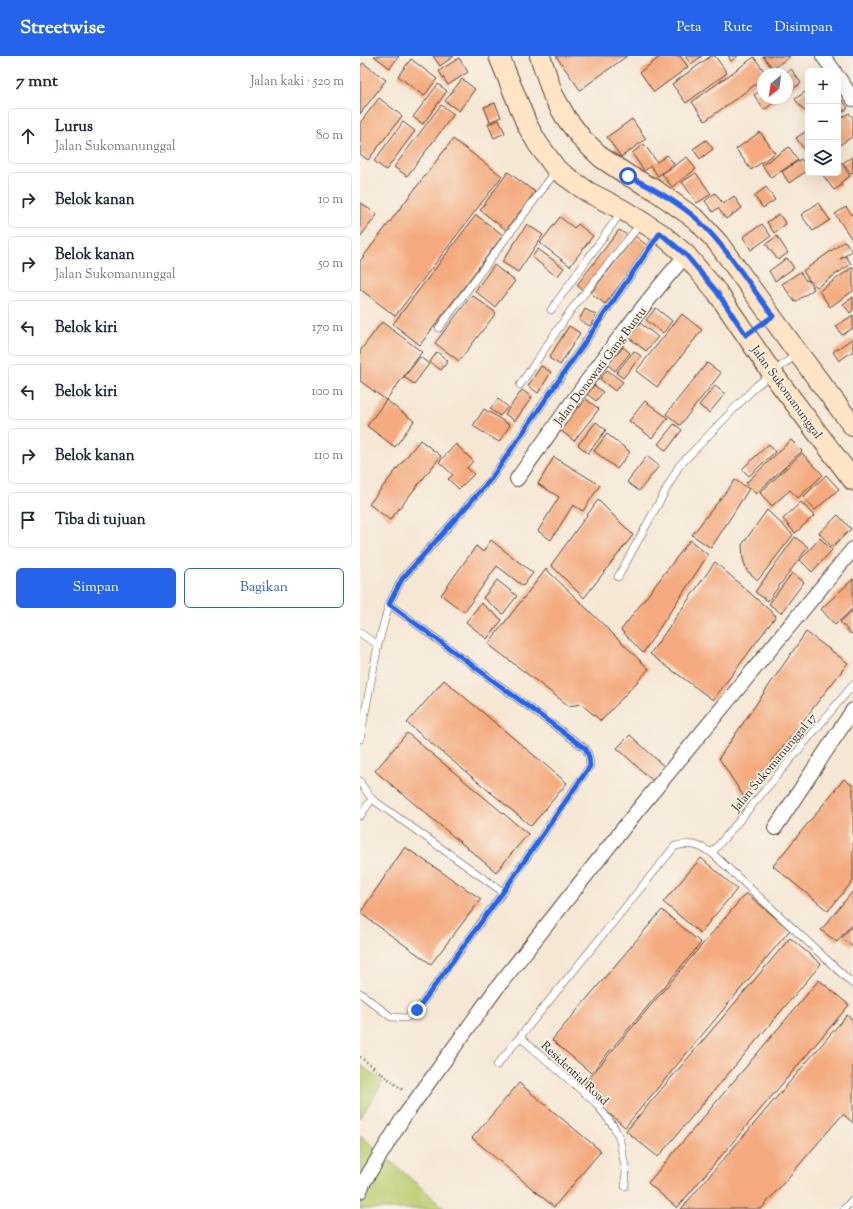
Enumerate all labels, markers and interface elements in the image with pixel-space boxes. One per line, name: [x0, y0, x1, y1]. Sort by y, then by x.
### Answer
text: Streetwise: [20, 15, 105, 42]
text: Peta: [676, 18, 701, 38]
text: Rute: [723, 18, 753, 38]
text: Disimpan: [775, 18, 833, 38]
north arrow: [757, 68, 793, 104]
map controls: [805, 68, 841, 176]
button: +: [805, 68, 841, 104]
text: 7 mnt: [16, 70, 58, 94]
text: Jalan kaki · 520 m: [251, 73, 344, 91]
button: −: [805, 104, 841, 140]
text: Lurus: [55, 117, 93, 138]
icon: ahead: [17, 125, 39, 147]
text: 80 m: [316, 127, 343, 145]
text: Jalan Sukomanunggal: [55, 138, 176, 156]
button: layers: [805, 140, 841, 176]
route start: [619, 167, 637, 185]
icon: right: [17, 189, 39, 211]
text: Belok kanan: [55, 190, 135, 211]
text: 10 m: [318, 191, 343, 209]
text: Belok kanan: [55, 245, 135, 266]
icon: right: [17, 253, 39, 275]
text: 50 m: [318, 255, 343, 273]
text: Jalan Sukomanunggal: [55, 266, 176, 284]
street label: Jalan Donowati Gang Buntu: [550, 303, 652, 430]
icon: left: [17, 317, 39, 339]
text: Belok kiri: [55, 318, 117, 339]
text: 170 m: [312, 319, 343, 337]
street label: Jalan Sukomanunggal: [746, 341, 827, 443]
icon: left: [17, 381, 39, 403]
text: Belok kiri: [55, 382, 117, 403]
text: 100 m: [311, 383, 343, 401]
icon: right: [17, 445, 39, 467]
text: Belok kanan: [55, 446, 135, 467]
text: 110 m: [314, 447, 343, 465]
icon: arrive: [17, 509, 39, 531]
text: Tiba di tujuan: [55, 510, 146, 531]
button: Simpan: [16, 568, 176, 608]
button: Bagikan: [184, 568, 344, 608]
street label: Jalan Sukomanunggal 17: [727, 709, 822, 817]
route end: [408, 1001, 426, 1019]
street label: Residential Road: [536, 1037, 612, 1110]

